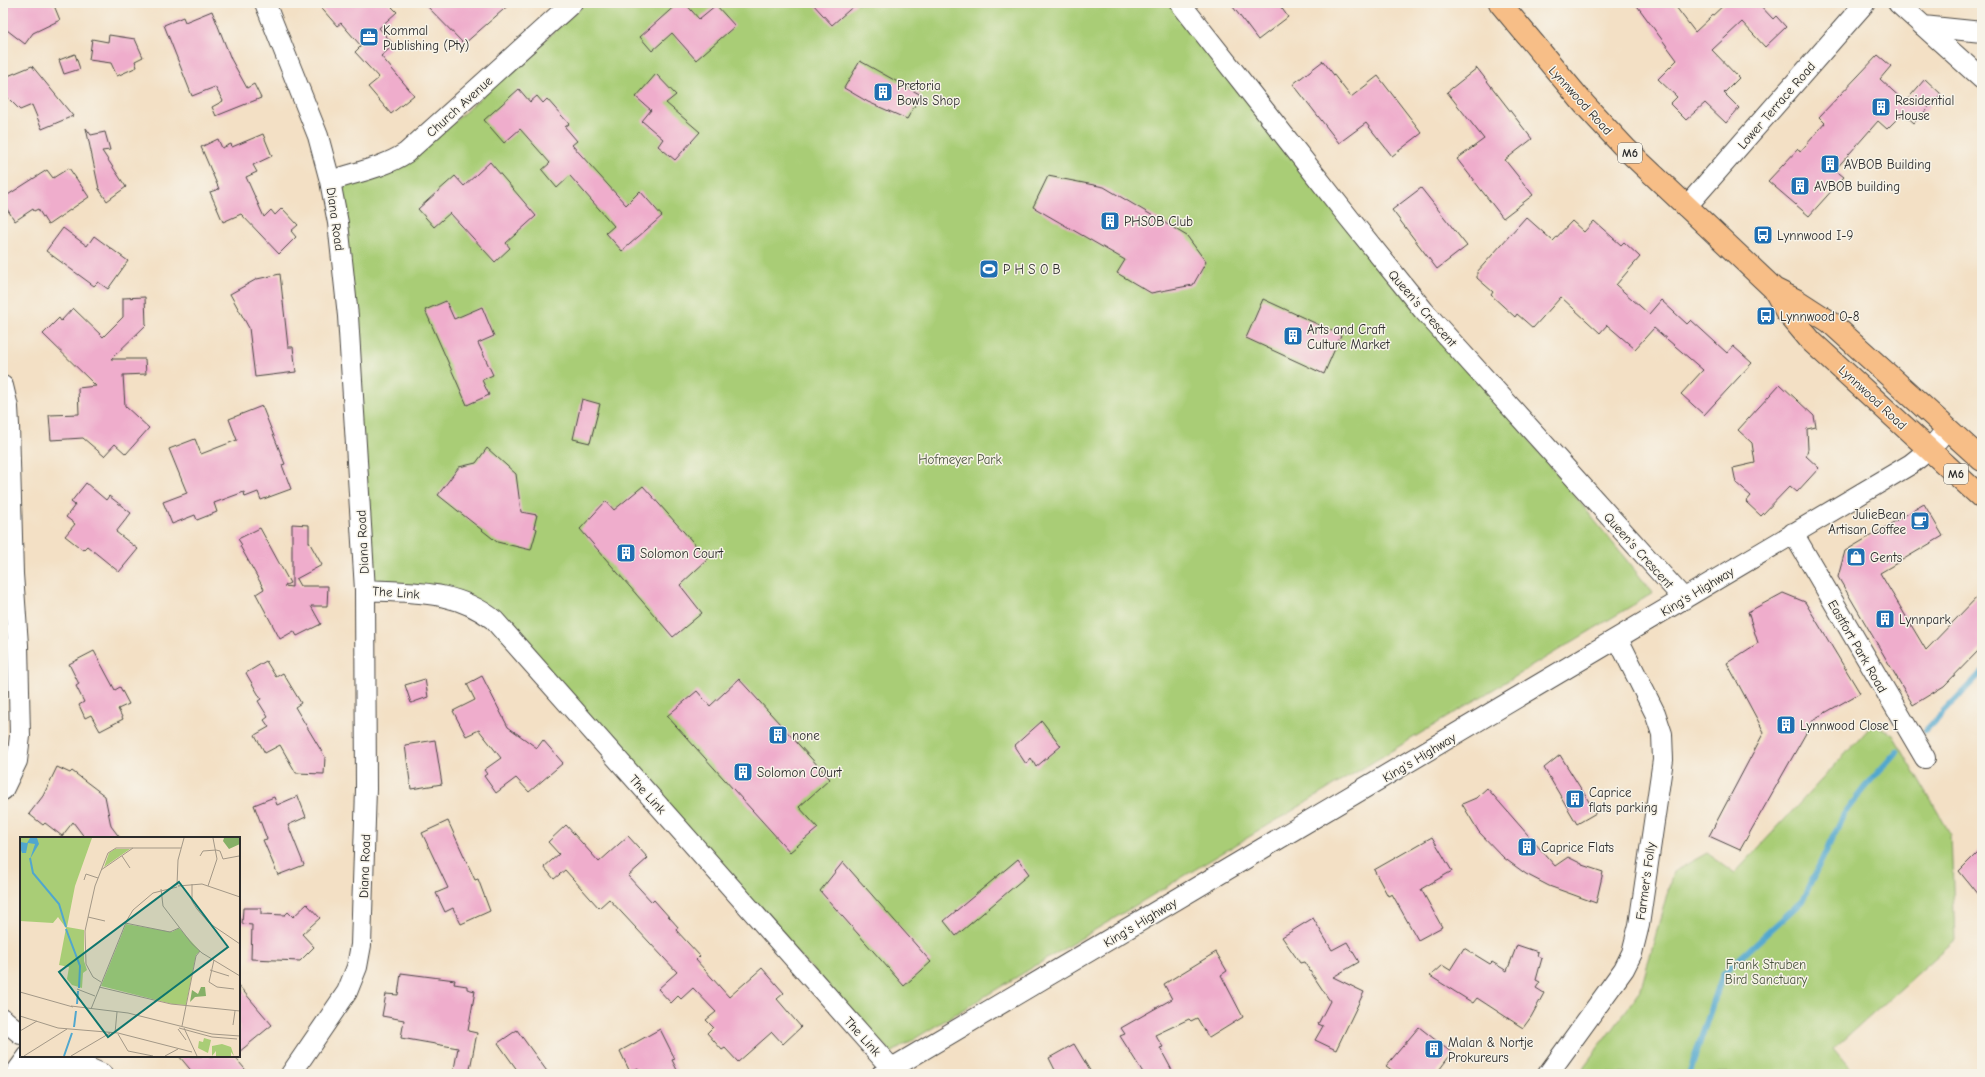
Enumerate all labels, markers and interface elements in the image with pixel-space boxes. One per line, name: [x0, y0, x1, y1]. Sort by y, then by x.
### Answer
place label: Kommal Publishing (Pty): [383, 23, 469, 53]
office icon: Kommal Publishing (Pty): [358, 26, 380, 48]
street label: Lower Terrace Road: [1734, 59, 1818, 152]
street label: Lynnwood Road: [1546, 63, 1615, 138]
street label: Church Avenue: [423, 73, 496, 140]
place label: Pretoria Bowls Shop: [897, 78, 960, 108]
building icon: Pretoria Bowls Shop: [872, 81, 894, 103]
place label: Residential House: [1895, 93, 1954, 123]
building icon: Residential House: [1870, 96, 1892, 118]
road number: M6: [1618, 143, 1642, 163]
building icon: AVBOB Building: [1819, 153, 1841, 175]
place label: AVBOB Building: [1844, 157, 1931, 172]
building icon: AVBOB building: [1789, 175, 1811, 197]
place label: AVBOB building: [1814, 179, 1900, 194]
street label: Diana Road: [324, 186, 347, 252]
building icon: PHSOB Club: [1099, 210, 1121, 232]
place label: PHSOB Club: [1124, 214, 1193, 229]
bus stop icon: Lynnwood I-9: [1752, 224, 1774, 246]
place label: Lynnwood I-9: [1777, 228, 1854, 243]
sports icon: P H S O B: [978, 258, 1000, 280]
place label: P H S O B: [1003, 262, 1061, 277]
street label: Queen's Crescent: [1385, 267, 1461, 351]
bus stop icon: Lynnwood O-8: [1755, 305, 1777, 327]
place label: Lynnwood O-8: [1780, 309, 1860, 324]
place label: Arts and Craft Culture Market: [1307, 322, 1391, 352]
building icon: Arts and Craft Culture Market: [1282, 325, 1304, 347]
street label: Lynnwood Road: [1836, 362, 1910, 433]
park label: Hofmeyer Park: [918, 452, 1003, 467]
road number: M6: [1944, 464, 1968, 484]
place label: JulieBean Artisan Coffee: [1828, 507, 1906, 537]
street label: Queen's Crescent: [1601, 509, 1677, 592]
street label: Diana Road: [353, 510, 372, 574]
cafe icon: JulieBean Artisan Coffee: [1909, 510, 1931, 532]
building icon: Solomon Court: [615, 542, 637, 564]
place label: Solomon Court: [640, 546, 725, 561]
shop icon: Gents: [1845, 546, 1867, 568]
place label: Gents: [1870, 550, 1902, 565]
street label: King's Highway: [1658, 564, 1737, 619]
street label: The Link: [372, 583, 421, 602]
street label: Eastfort Park Road: [1825, 597, 1890, 695]
building icon: Lynnpark: [1874, 608, 1896, 630]
place label: Lynnpark: [1899, 612, 1951, 627]
building icon: Lynnwood Close I: [1775, 714, 1797, 736]
place label: Lynnwood Close I: [1800, 718, 1898, 733]
building icon: none: [767, 724, 789, 746]
place label: none: [792, 728, 820, 743]
street label: King's Highway: [1380, 730, 1459, 785]
building icon: Solomon COurt: [732, 761, 754, 783]
place label: Solomon COurt: [757, 765, 843, 780]
street label: The Link: [626, 772, 670, 818]
place label: Caprice flats parking: [1588, 785, 1658, 815]
building icon: Caprice flats parking: [1564, 788, 1586, 810]
street label: Diana Road: [356, 834, 373, 898]
building icon: Caprice Flats: [1516, 836, 1538, 858]
inset map: [20, 837, 240, 1057]
place label: Caprice Flats: [1541, 840, 1614, 855]
street label: Farmer's Folly: [1633, 841, 1658, 921]
street label: King's Highway: [1101, 895, 1180, 950]
park label: Frank Struben Bird Sanctuary: [1725, 957, 1807, 987]
street label: The Link: [841, 1014, 885, 1060]
place label: Malan & Nortje Prokureurs: [1448, 1035, 1534, 1065]
building icon: Malan & Nortje Prokureurs: [1423, 1038, 1445, 1060]

